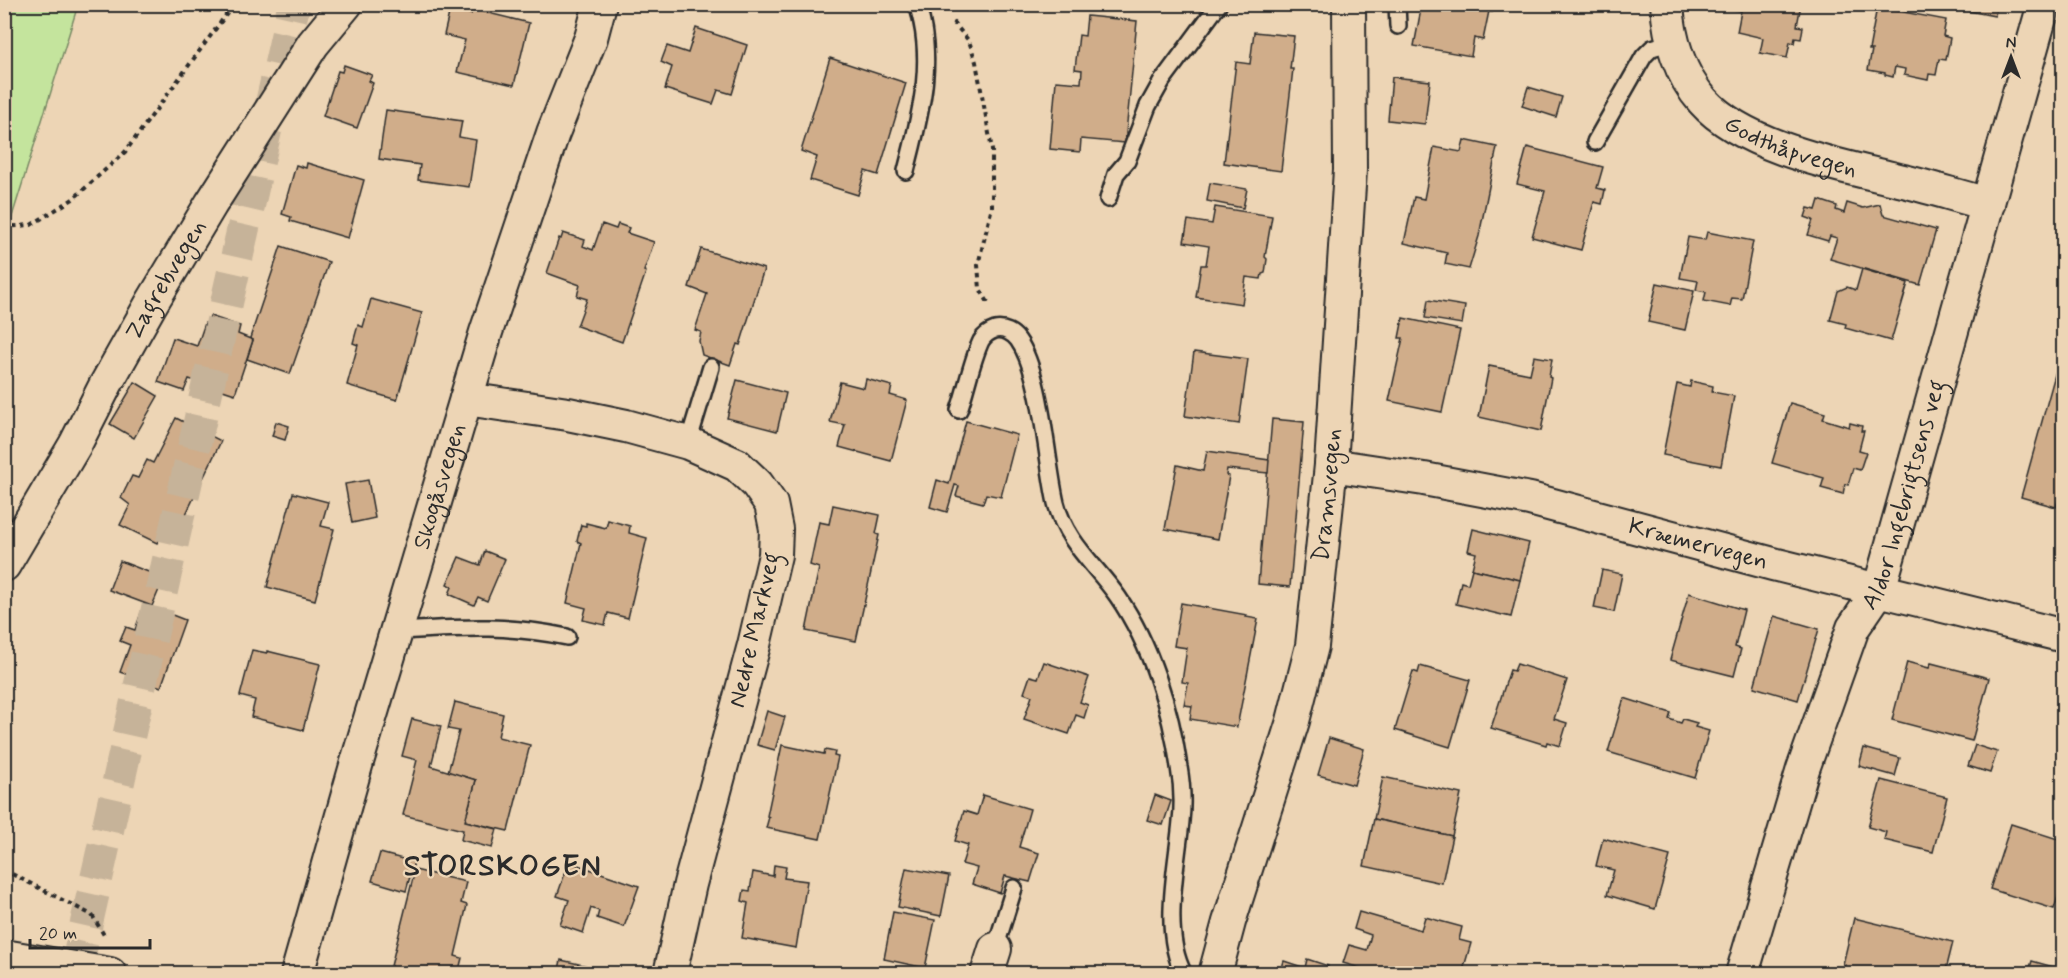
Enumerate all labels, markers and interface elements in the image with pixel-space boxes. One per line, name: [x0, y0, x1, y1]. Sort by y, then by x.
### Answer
north arrow: [1981, 27, 2041, 87]
text: N: [2006, 33, 2016, 54]
street label: Godthåpvegen: [1718, 108, 1860, 185]
street label: Zagrebvegen: [118, 214, 214, 346]
street label: Aldor Ingebrigtsens veg: [1854, 376, 1956, 616]
street label: Skogåsvegen: [406, 420, 473, 553]
street label: Dramsvegen: [1305, 427, 1349, 563]
street label: Kræmervegen: [1625, 511, 1771, 577]
street label: Nedre Markveg: [722, 549, 791, 711]
district label: STORSKOGEN: [404, 847, 602, 886]
scale bar: [30, 912, 150, 950]
text: 20 m: [39, 922, 77, 946]

